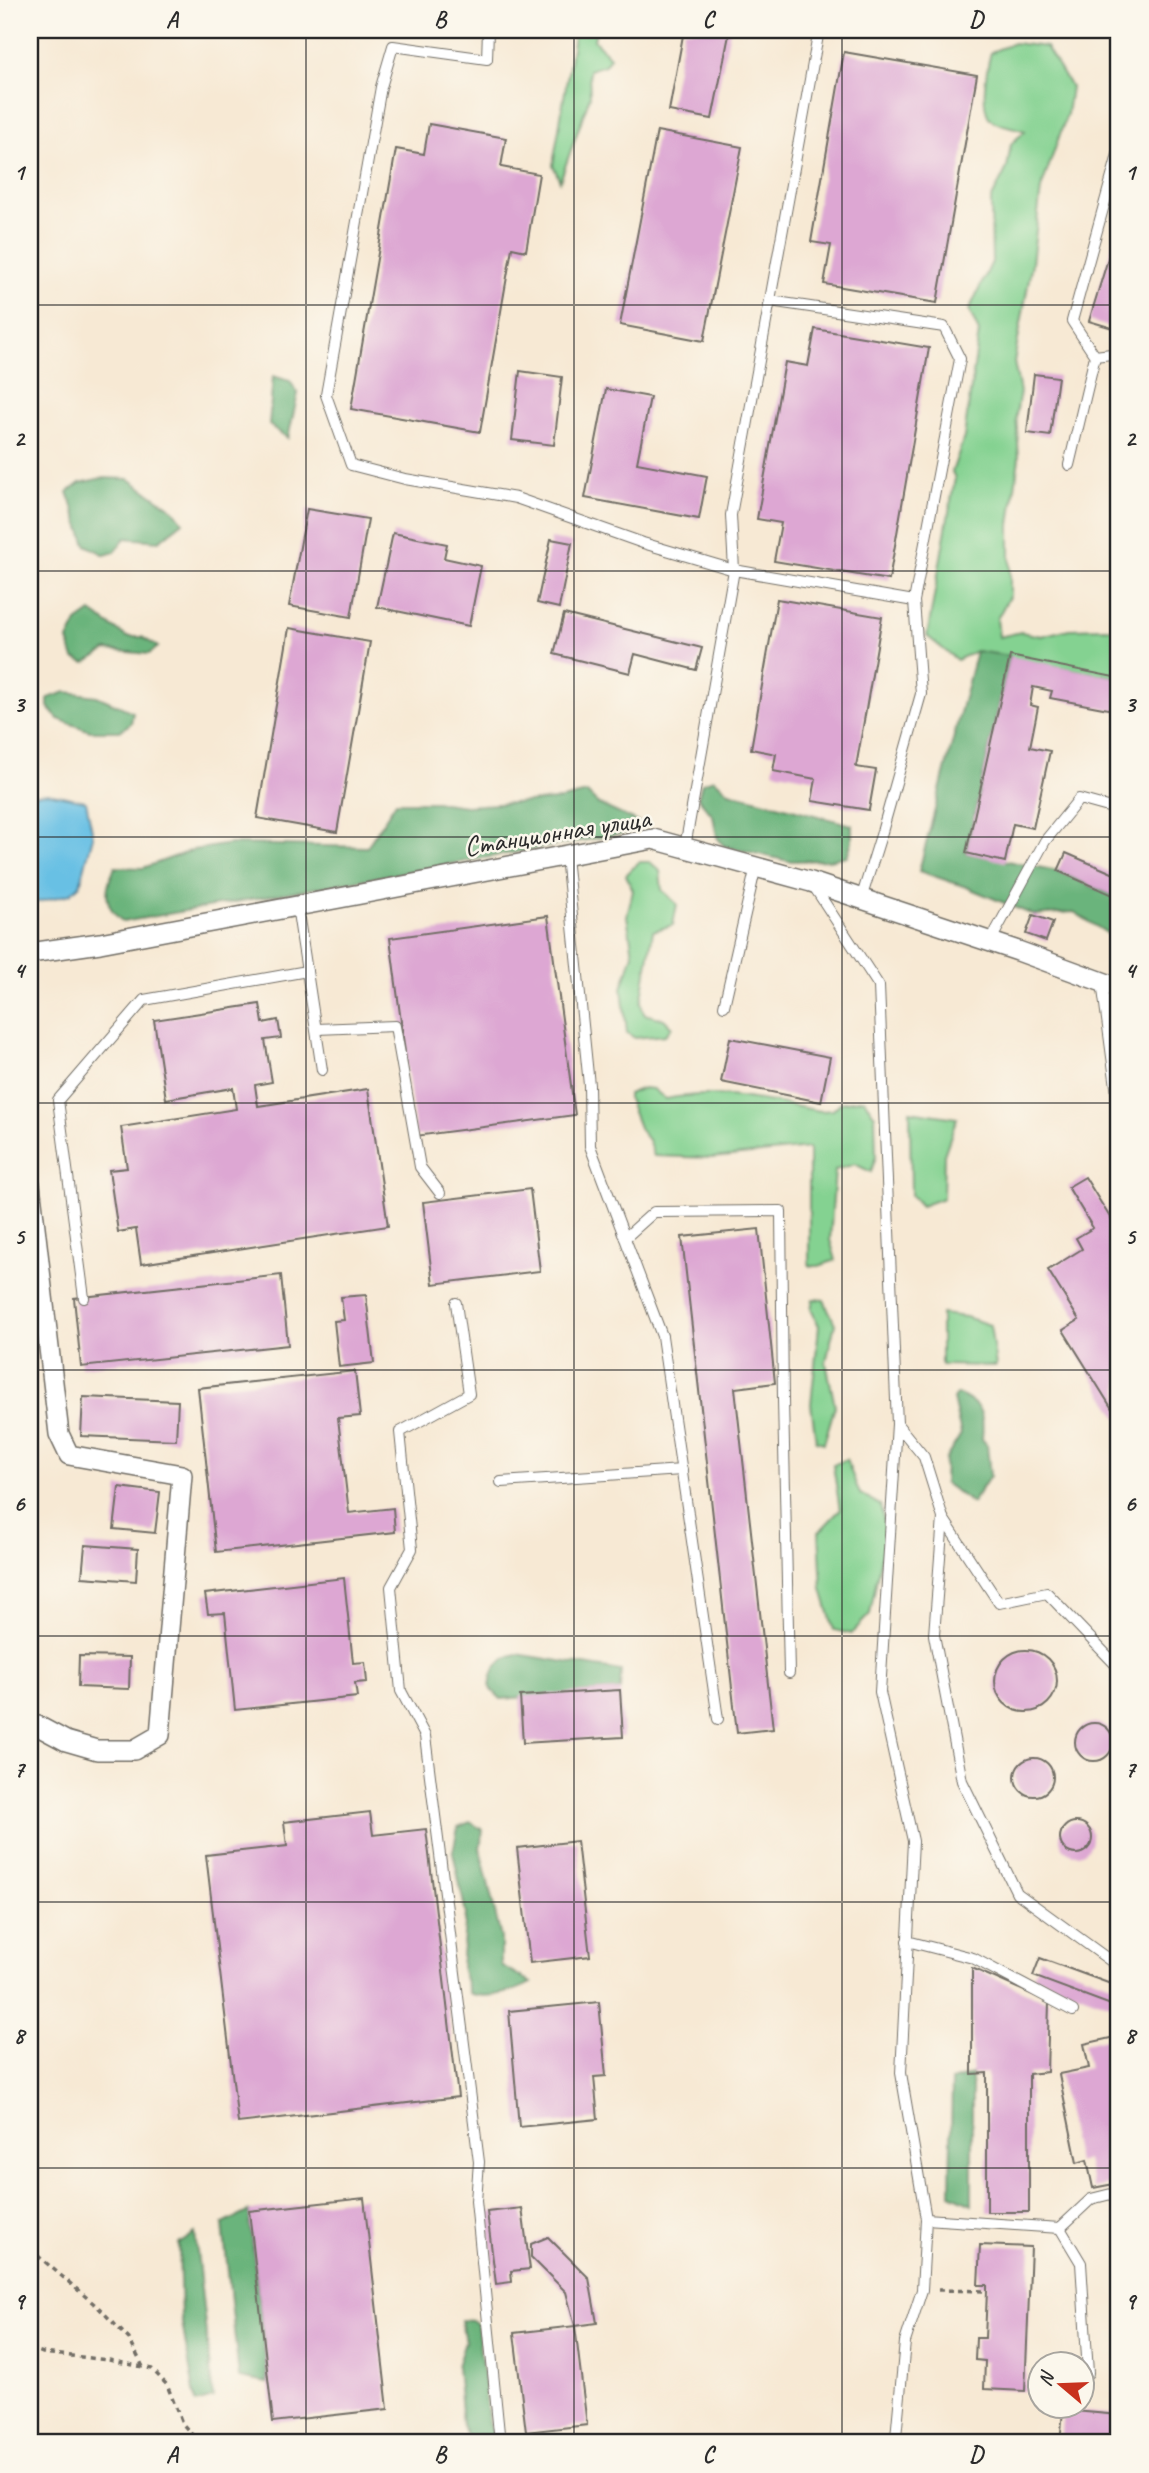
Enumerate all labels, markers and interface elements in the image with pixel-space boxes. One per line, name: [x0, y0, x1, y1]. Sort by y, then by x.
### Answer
text: A: [166, 5, 180, 34]
text: B: [434, 5, 448, 34]
text: C: [703, 5, 717, 34]
text: D: [969, 5, 985, 34]
text: 1: [14, 158, 27, 187]
text: 1: [1125, 158, 1138, 187]
text: 2: [14, 424, 27, 453]
text: 2: [1125, 424, 1138, 453]
text: 3: [14, 690, 27, 719]
text: 3: [1125, 690, 1138, 719]
street label: Станционная улица: [461, 800, 654, 864]
text: 4: [14, 956, 27, 985]
text: 4: [1125, 956, 1138, 985]
text: 5: [14, 1222, 26, 1251]
text: 5: [1125, 1222, 1137, 1251]
text: 6: [14, 1489, 27, 1518]
text: 6: [1125, 1489, 1138, 1518]
text: 7: [14, 1755, 27, 1784]
text: 7: [1125, 1755, 1138, 1784]
text: 8: [14, 2021, 27, 2050]
text: 8: [1125, 2021, 1138, 2050]
text: 9: [14, 2287, 27, 2316]
text: 9: [1125, 2287, 1138, 2316]
north arrow: [1026, 2350, 1096, 2420]
text: N: [1033, 2367, 1060, 2389]
text: A: [166, 2440, 180, 2469]
text: B: [434, 2440, 448, 2469]
text: C: [703, 2440, 717, 2469]
text: D: [969, 2440, 985, 2469]

